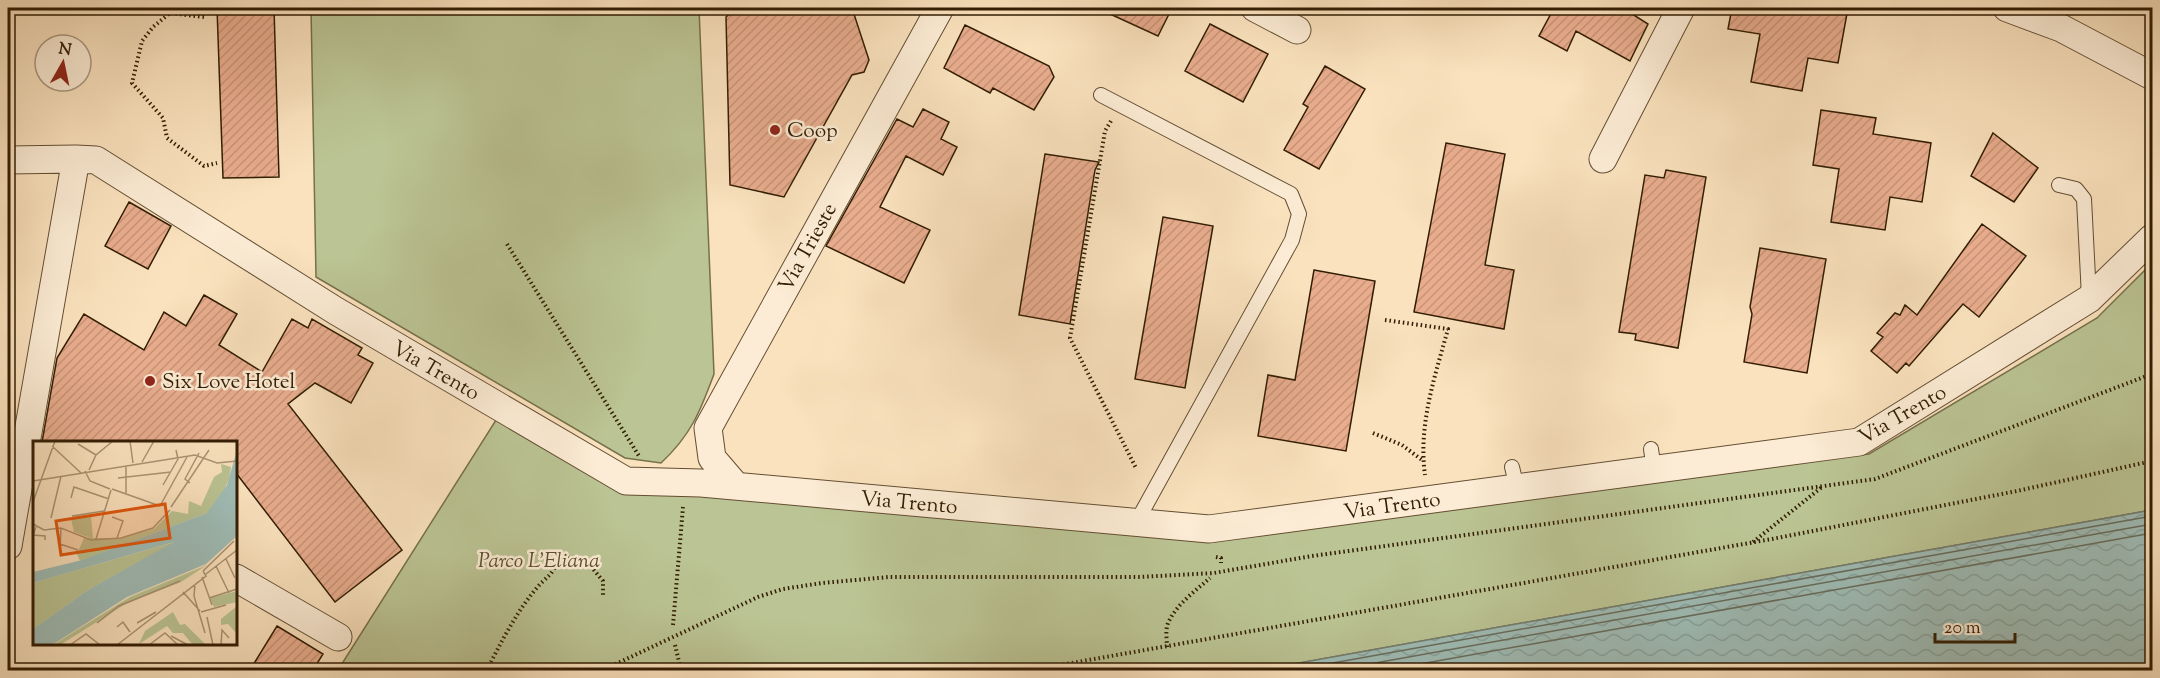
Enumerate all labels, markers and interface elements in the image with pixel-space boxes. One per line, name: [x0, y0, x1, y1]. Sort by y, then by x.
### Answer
north arrow: [33, 33, 93, 93]
text: N: [57, 38, 73, 63]
place label: Coop: [787, 117, 838, 147]
marker: Coop: [768, 123, 782, 137]
street label: Via Trieste: [772, 198, 845, 298]
street label: Via Trento: [385, 334, 485, 409]
place label: Six Love Hotel: [162, 368, 295, 398]
marker: Six Love Hotel: [143, 374, 157, 388]
street label: Via Trento: [1853, 378, 1953, 453]
inset map: [33, 441, 237, 645]
street label: Via Trento: [859, 485, 959, 523]
street label: Via Trento: [1342, 485, 1443, 529]
park label: Parco L'Eliana: [478, 547, 600, 577]
scale bar: [1935, 606, 2014, 644]
text: 20 m: [1944, 616, 1981, 642]

